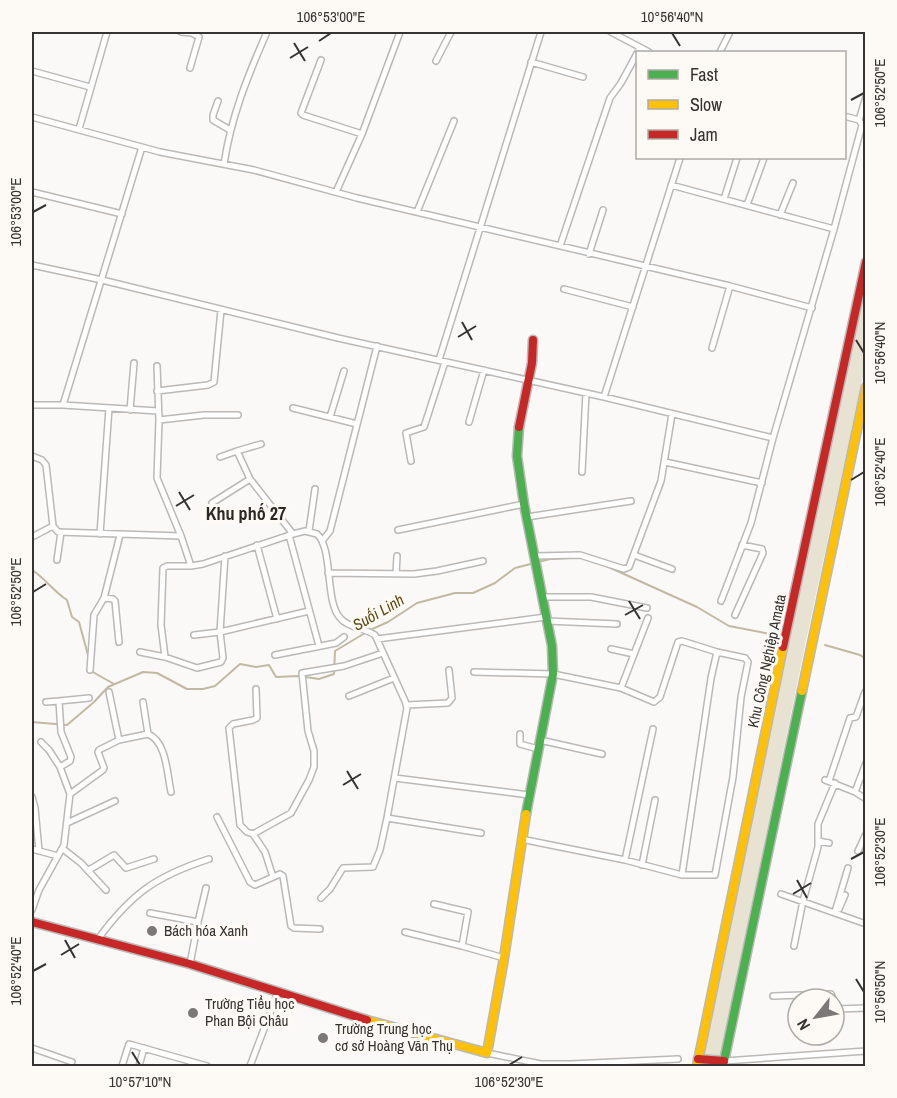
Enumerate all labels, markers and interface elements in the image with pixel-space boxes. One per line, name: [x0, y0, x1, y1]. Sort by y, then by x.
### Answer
text: 106°53'00"E: [297, 6, 365, 27]
text: 10°56'40"N: [641, 6, 703, 27]
legend: [636, 51, 846, 159]
text: 106°52'50"E: [869, 59, 890, 127]
text: Fast: [690, 62, 718, 87]
text: Slow: [690, 92, 722, 117]
text: Jam: [690, 122, 718, 147]
text: 106°53'00"E: [5, 178, 26, 246]
text: 10°56'40"N: [869, 322, 890, 384]
text: 106°52'40"E: [869, 438, 890, 506]
district label: Khu phố 27: [206, 501, 286, 526]
text: 106°52'50"E: [5, 558, 26, 626]
water label: Suối Linh: [348, 588, 408, 636]
street label: Khu Công Nghiệp Amata: [742, 592, 791, 730]
text: 106°52'30"E: [869, 818, 890, 886]
place label: Bách hóa Xanh: [164, 920, 248, 941]
marker: Bách hóa Xanh: [145, 924, 159, 938]
text: 106°52'40"E: [5, 937, 26, 1005]
text: 10°56'50"N: [869, 961, 890, 1023]
north arrow: [786, 987, 846, 1047]
place label: Trường Tiểu học Phan Bội Châu: [205, 993, 294, 1031]
marker: Trường Tiểu học Phan Bội Châu: [186, 1006, 200, 1020]
text: N: [791, 1015, 815, 1034]
place label: Trường Trung học cơ sở Hoàng Văn Thụ: [335, 1018, 453, 1056]
marker: Trường Trung học cơ sở Hoàng Văn Thụ: [316, 1031, 330, 1045]
text: 10°57'10"N: [109, 1071, 171, 1092]
text: 106°52'30"E: [475, 1071, 543, 1092]

